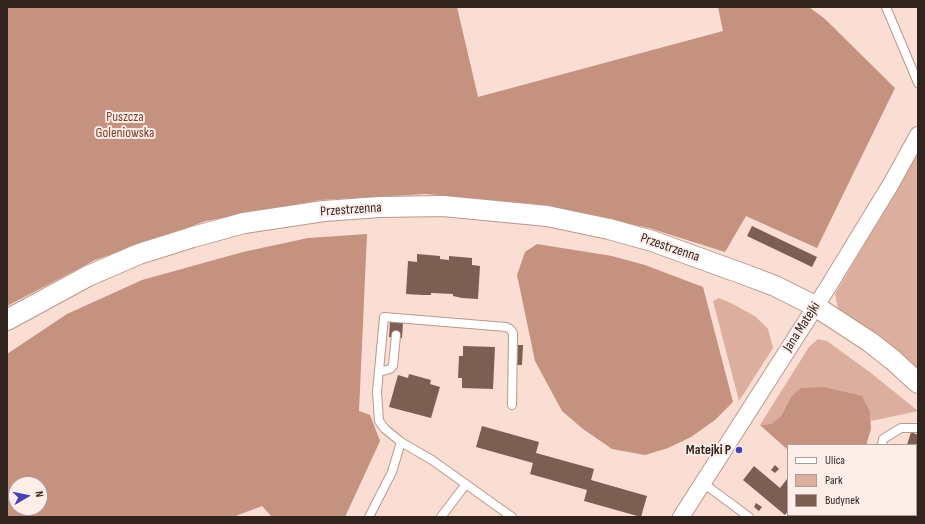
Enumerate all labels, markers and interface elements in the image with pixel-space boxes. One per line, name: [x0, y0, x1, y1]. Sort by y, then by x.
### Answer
park label: Puszcza Goleniowska: [95, 109, 155, 142]
street label: Przestrzenna: [320, 199, 382, 221]
street label: Przestrzenna: [638, 230, 702, 266]
street label: Jana Matejki: [780, 299, 824, 355]
place label: Matejki P: [686, 442, 731, 458]
legend: [787, 444, 917, 516]
marker: Matejki P: [734, 445, 744, 455]
text: Ulica: [825, 453, 845, 468]
text: Park: [825, 473, 843, 488]
north arrow: [8, 476, 48, 516]
text: N: [32, 490, 46, 498]
text: Budynek: [825, 493, 860, 508]

